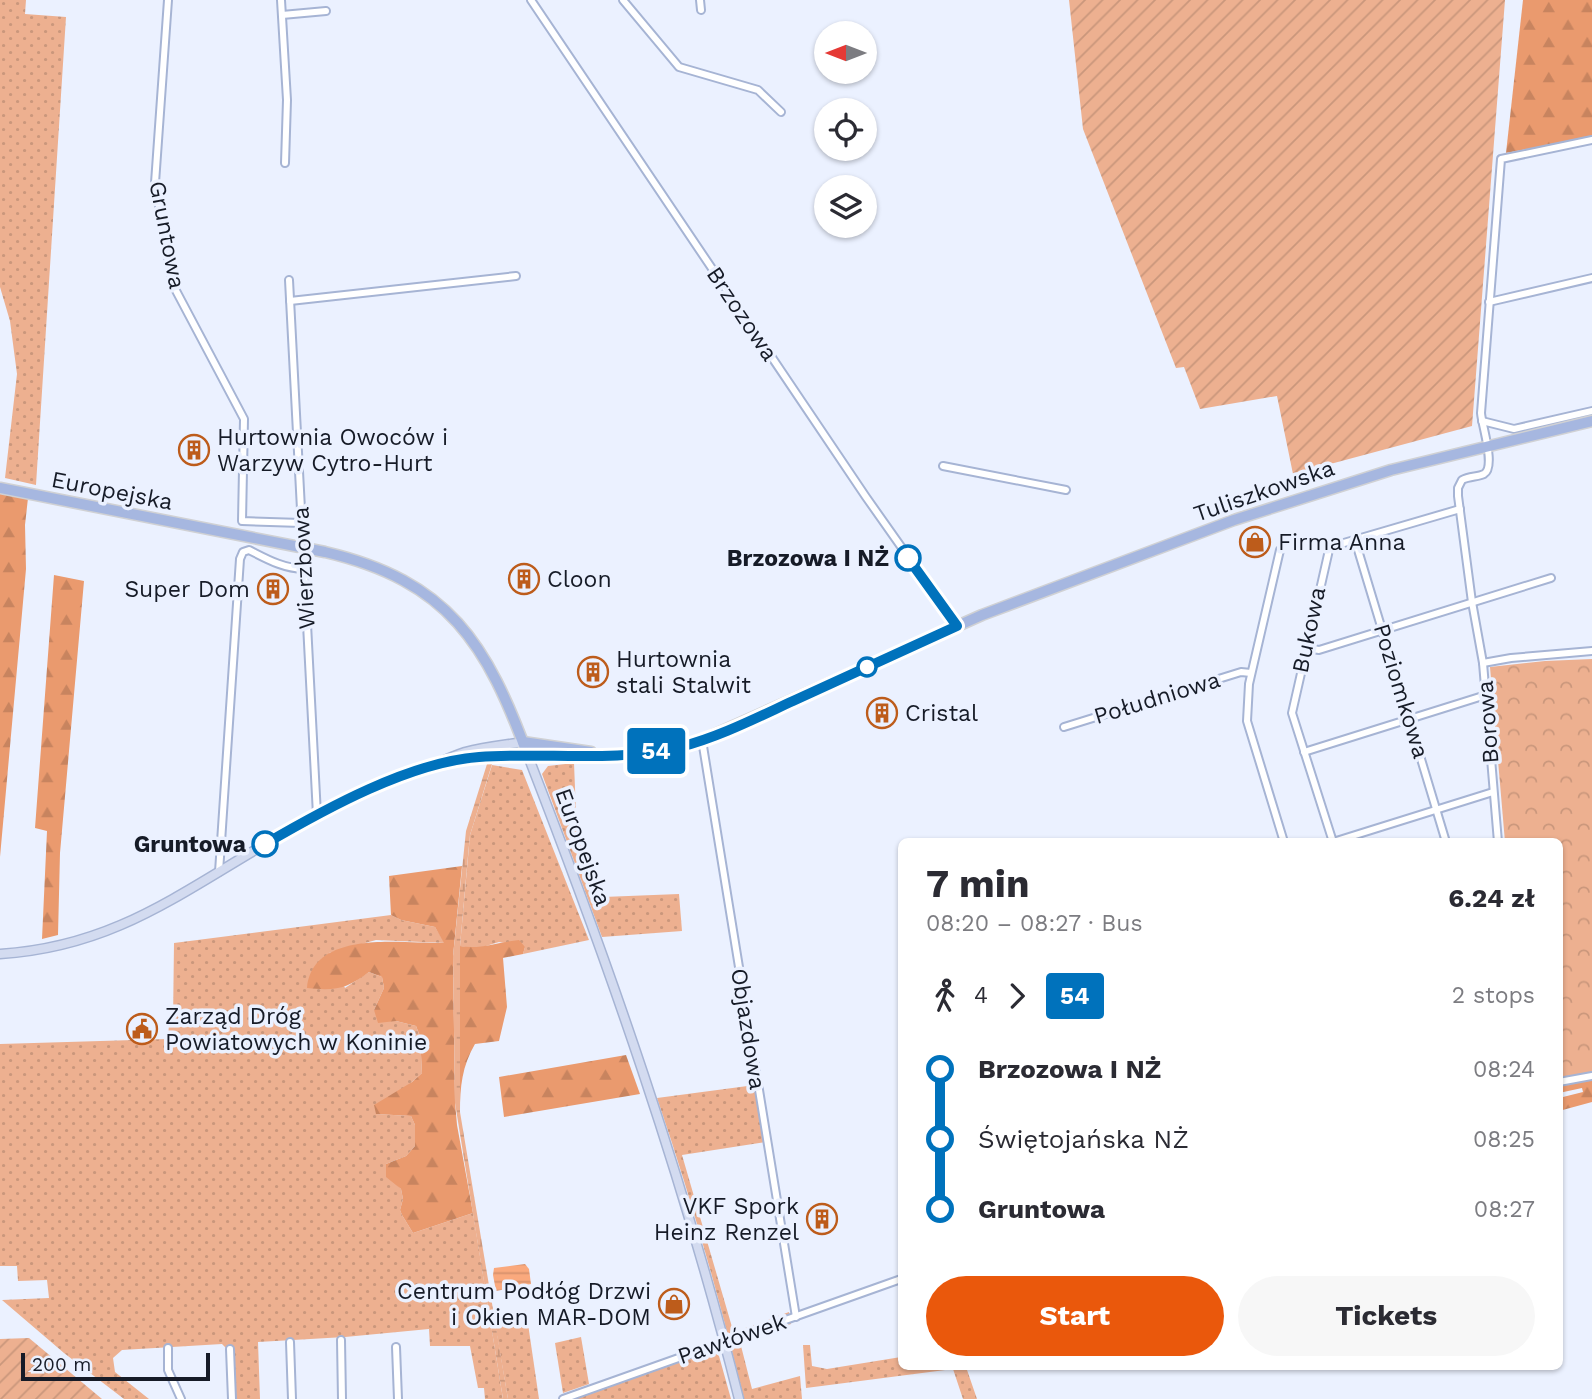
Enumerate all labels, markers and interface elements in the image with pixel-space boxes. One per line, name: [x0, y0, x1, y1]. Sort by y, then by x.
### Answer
north arrow: [814, 21, 877, 84]
map controls: [814, 21, 877, 238]
button: locate: [814, 98, 877, 161]
button: layers: [814, 175, 877, 238]
street label: Gruntowa: [143, 179, 191, 291]
street label: Brzozowa: [701, 262, 783, 366]
place label: Hurtownia Owoców i Warzyw Cytro-Hurt: [217, 424, 448, 477]
building icon: Hurtownia Owoców i Warzyw Cytro-Hurt: [177, 433, 211, 467]
street label: Tuliszkowska: [1190, 454, 1338, 528]
street label: Europejska: [49, 466, 175, 516]
street label: Wierzbowa: [287, 506, 321, 630]
shop icon: Firma Anna: [1238, 525, 1272, 559]
place label: Firma Anna: [1278, 529, 1406, 556]
place label: Brzozowa I NŻ: [727, 545, 889, 572]
marker: Brzozowa I NŻ: [895, 545, 921, 571]
building icon: Cloon: [507, 562, 541, 596]
place label: Cloon: [547, 566, 612, 593]
building icon: Super Dom: [256, 572, 290, 606]
place label: Super Dom: [124, 576, 250, 603]
street label: Bukowa: [1287, 585, 1331, 675]
street label: Poziomkowa: [1368, 620, 1434, 762]
place label: Hurtownia stali Stalwit: [616, 646, 751, 699]
building icon: Hurtownia stali Stalwit: [576, 655, 610, 689]
unlabelled marker: [857, 657, 877, 677]
street label: Południowa: [1091, 666, 1223, 730]
street label: Borowa: [1472, 680, 1504, 764]
building icon: Cristal: [865, 696, 899, 730]
place label: Cristal: [905, 700, 978, 727]
line badge: 54: [624, 728, 688, 774]
text: 54: [641, 737, 671, 765]
street label: Europejska: [549, 785, 617, 909]
place label: Gruntowa: [134, 831, 247, 858]
marker: Gruntowa: [252, 831, 278, 857]
text: 7 min: [926, 862, 1029, 906]
text: 6.24 zł: [1448, 883, 1535, 913]
text: 08:20 – 08:27 · Bus: [926, 910, 1143, 937]
street label: Objazdowa: [725, 966, 771, 1092]
icon: walk: [926, 977, 964, 1015]
icon: forward: [998, 977, 1036, 1015]
text: 4: [974, 982, 988, 1009]
text: 54: [1060, 982, 1090, 1010]
text: 2 stops: [1452, 982, 1535, 1009]
place label: Zarząd Dróg Powiatowych w Koninie: [165, 1003, 427, 1056]
public building icon: Zarząd Dróg Powiatowych w Koninie: [125, 1012, 159, 1046]
text: Brzozowa I NŻ: [978, 1054, 1161, 1084]
text: 08:24: [1473, 1056, 1535, 1083]
text: Świętojańska NŻ: [978, 1124, 1189, 1154]
text: 08:25: [1473, 1126, 1535, 1153]
place label: VKF Spork Heinz Renzel: [654, 1193, 799, 1246]
text: Gruntowa: [978, 1194, 1105, 1224]
text: 08:27: [1474, 1196, 1535, 1223]
building icon: VKF Spork Heinz Renzel: [805, 1202, 839, 1236]
button: Start: [926, 1276, 1224, 1356]
button: Tickets: [1238, 1276, 1535, 1356]
place label: Centrum Podłóg Drzwi i Okien MAR-DOM: [397, 1278, 651, 1331]
shop icon: Centrum Podłóg Drzwi i Okien MAR-DOM: [657, 1287, 691, 1321]
street label: Pawłówek: [674, 1308, 790, 1370]
scale bar: [21, 1350, 210, 1382]
text: 200 m: [32, 1353, 91, 1376]

